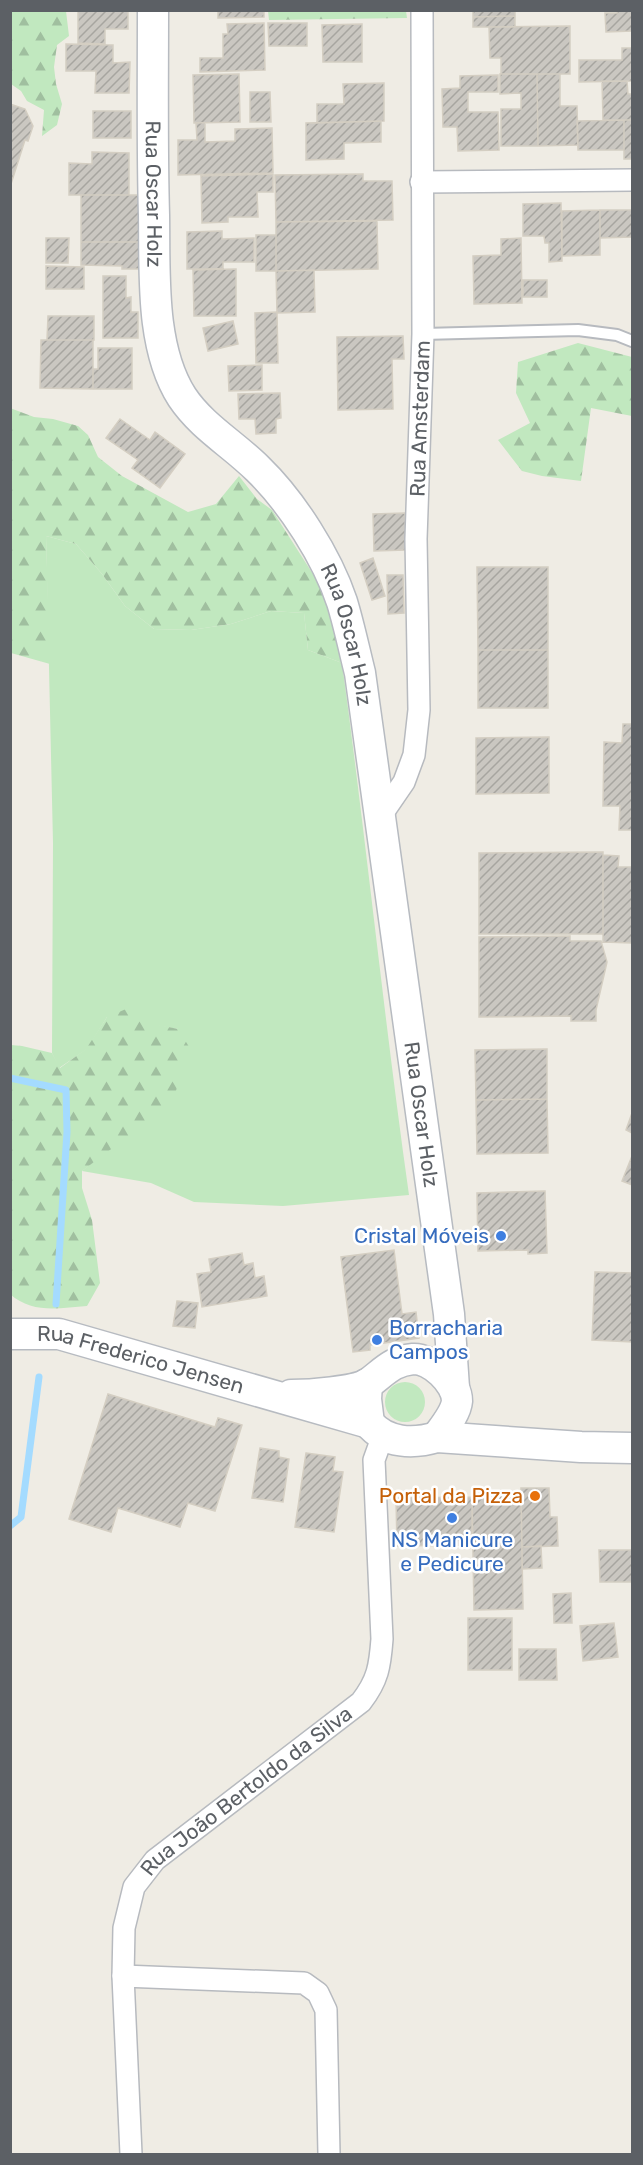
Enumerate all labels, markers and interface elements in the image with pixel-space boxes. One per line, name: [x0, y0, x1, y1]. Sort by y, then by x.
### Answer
street label: Rua Oscar Holz: [141, 121, 167, 268]
street label: Rua Amsterdam: [404, 340, 435, 497]
street label: Rua Oscar Holz: [316, 559, 377, 707]
street label: Rua Oscar Holz: [399, 1040, 444, 1189]
place label: Cristal Móveis: [354, 1223, 489, 1248]
marker: Cristal Móveis: [494, 1229, 508, 1243]
place label: Borracharia Campos: [389, 1315, 503, 1364]
street label: Rua Frederico Jensen: [37, 1321, 247, 1399]
marker: Borracharia Campos: [370, 1333, 384, 1347]
place label: Portal da Pizza: [379, 1483, 523, 1508]
marker: Portal da Pizza: [528, 1489, 542, 1503]
marker: NS Manicure e Pedicure: [445, 1511, 459, 1525]
place label: NS Manicure e Pedicure: [391, 1527, 513, 1576]
street label: Rua João Bertoldo da Silva: [135, 1700, 357, 1880]

